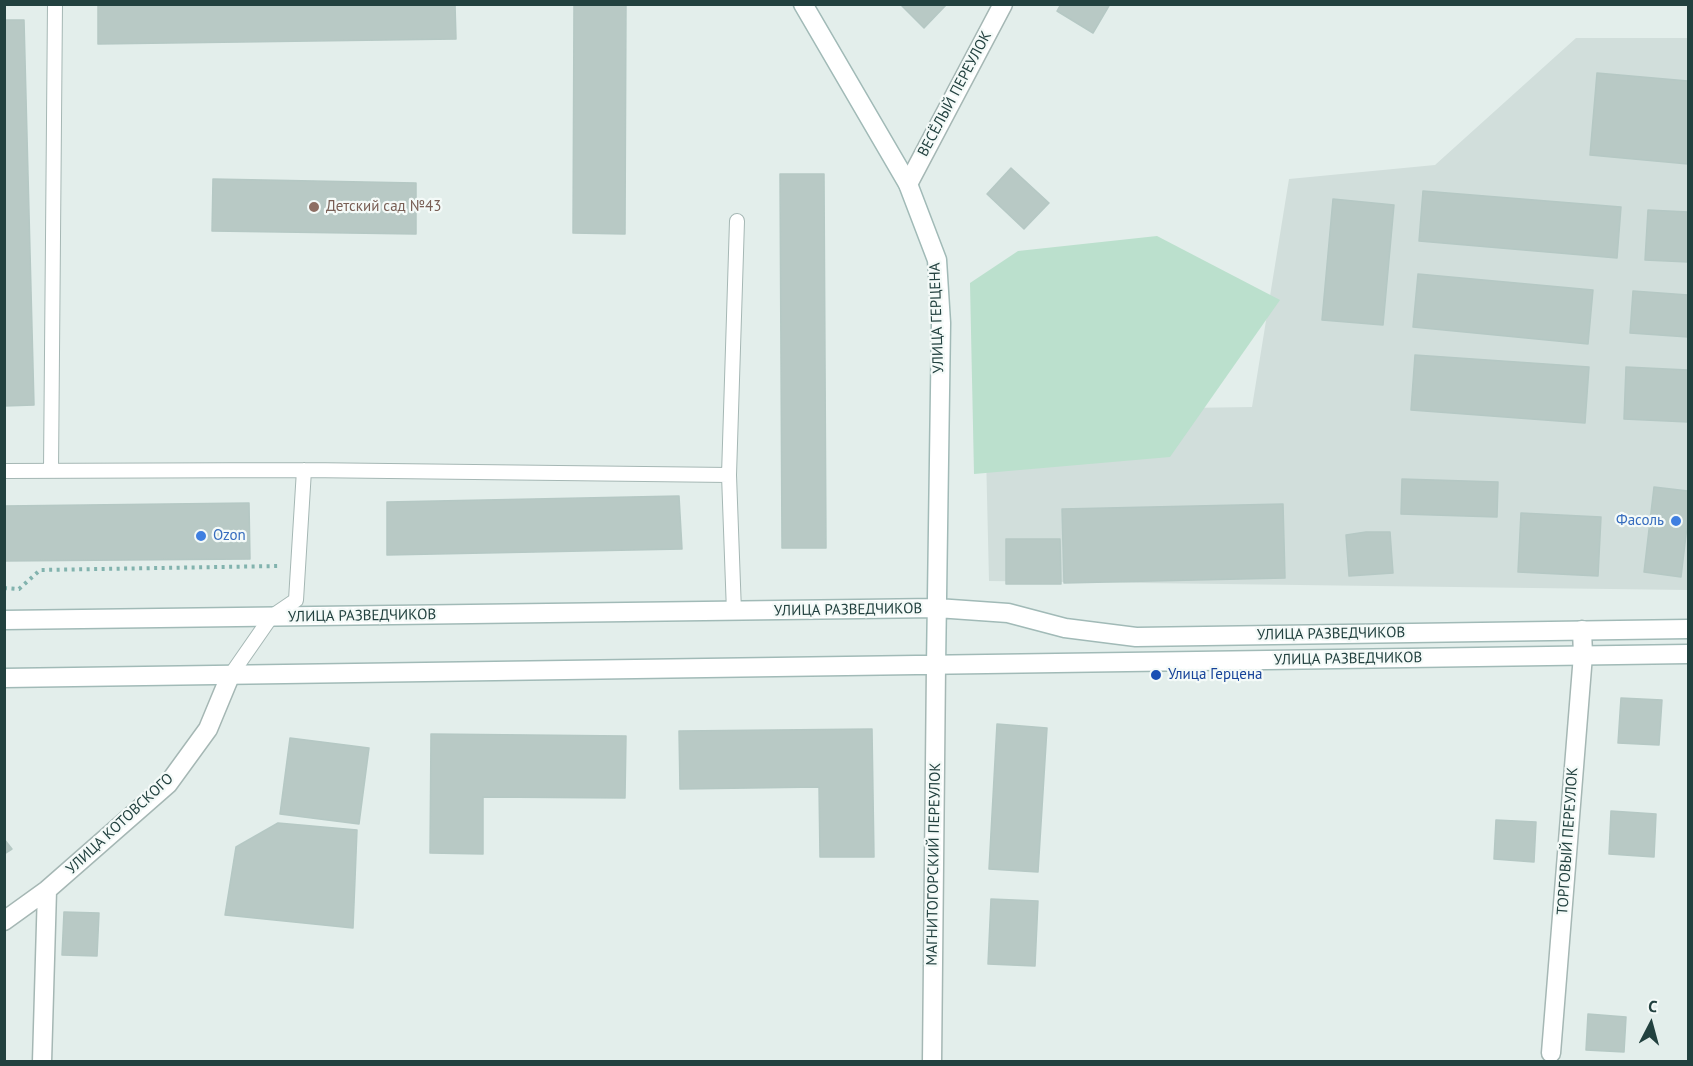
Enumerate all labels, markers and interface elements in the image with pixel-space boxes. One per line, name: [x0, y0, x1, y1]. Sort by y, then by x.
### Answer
street label: ВЕСЁЛЫЙ ПЕРЕУЛОК: [914, 28, 996, 160]
place label: Детский сад №43: [326, 198, 441, 216]
marker: Детский сад №43: [307, 200, 321, 214]
street label: УЛИЦА ГЕРЦЕНА: [926, 262, 948, 374]
place label: Фасоль: [1616, 512, 1664, 530]
marker: Фасоль: [1669, 514, 1683, 528]
place label: Ozon: [213, 527, 246, 545]
marker: Ozon: [194, 529, 208, 543]
street label: УЛИЦА РАЗВЕДЧИКОВ: [774, 600, 922, 620]
street label: УЛИЦА РАЗВЕДЧИКОВ: [288, 606, 436, 626]
street label: УЛИЦА РАЗВЕДЧИКОВ: [1257, 624, 1405, 644]
street label: УЛИЦА РАЗВЕДЧИКОВ: [1274, 649, 1422, 669]
place label: Улица Герцена: [1168, 666, 1262, 684]
marker: Улица Герцена: [1149, 668, 1163, 682]
street label: МАГНИТОГОРСКИЙ ПЕРЕУЛОК: [923, 762, 945, 966]
street label: ТОРГОВЫЙ ПЕРЕУЛОК: [1554, 766, 1582, 916]
street label: УЛИЦА КОТОВСКОГО: [63, 770, 177, 878]
north arrow: [1621, 994, 1681, 1054]
text: С: [1647, 996, 1658, 1017]

